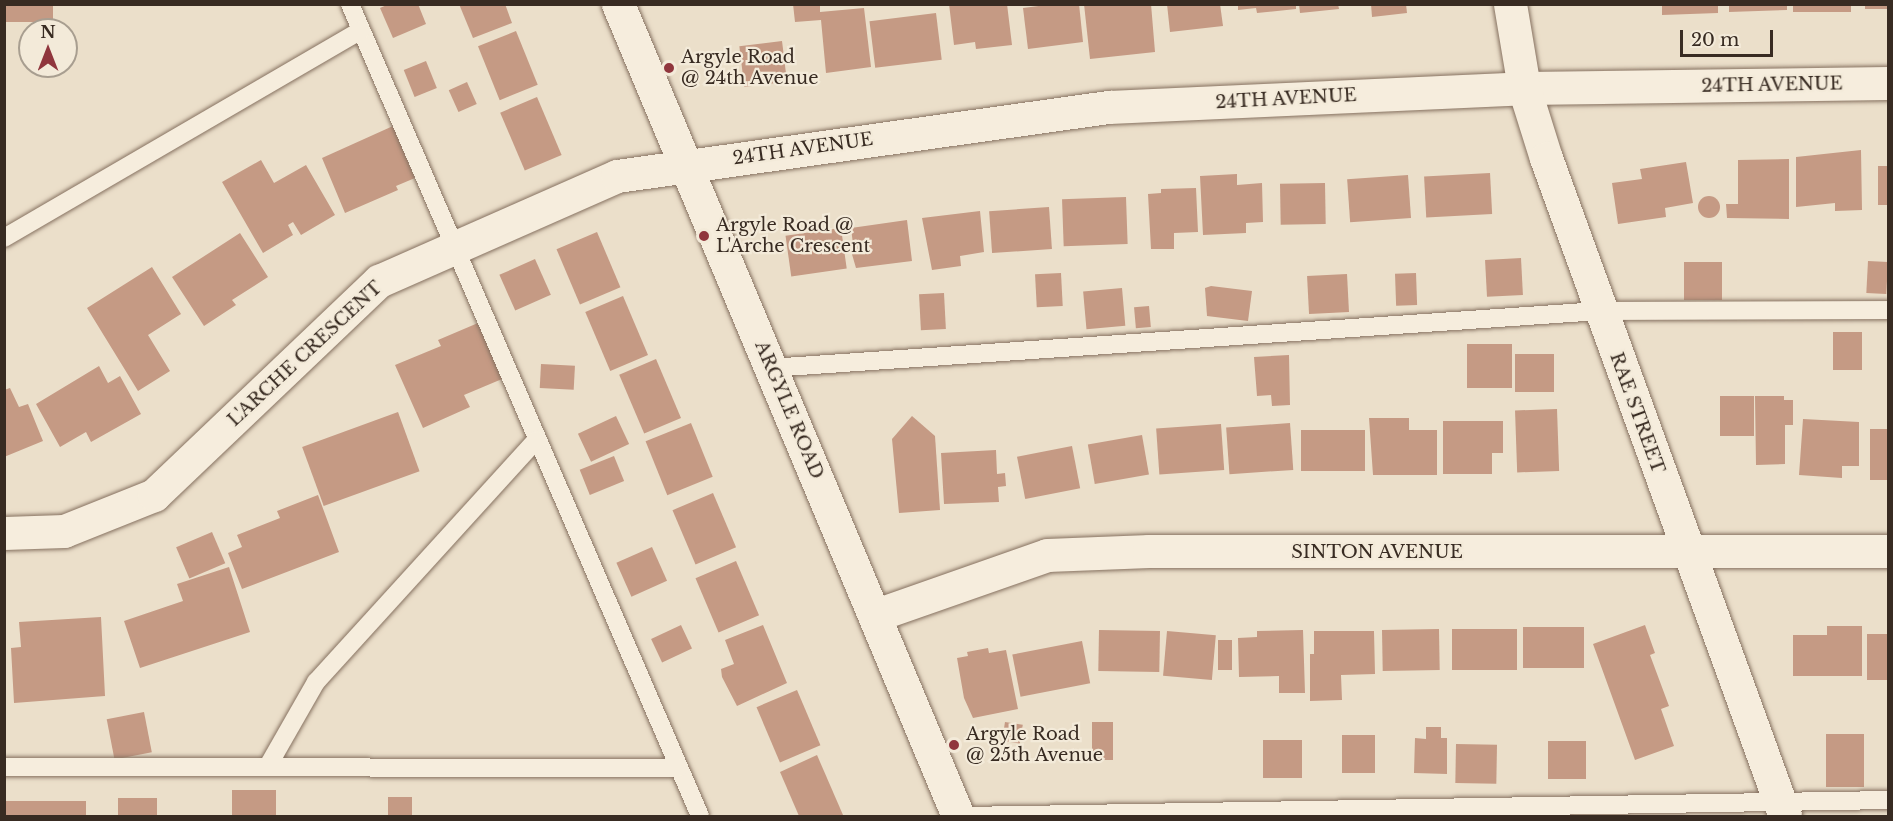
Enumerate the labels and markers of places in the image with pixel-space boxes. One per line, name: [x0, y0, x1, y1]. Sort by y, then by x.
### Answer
place label: Argyle Road @ 24th Avenue: [681, 47, 819, 90]
marker: Argyle Road @ 24th Avenue: [662, 61, 676, 75]
place label: Argyle Road @ L'Arche Crescent: [716, 215, 870, 258]
marker: Argyle Road @ L'Arche Crescent: [697, 229, 711, 243]
place label: Argyle Road @ 25th Avenue: [966, 724, 1104, 766]
marker: Argyle Road @ 25th Avenue: [947, 738, 961, 752]

